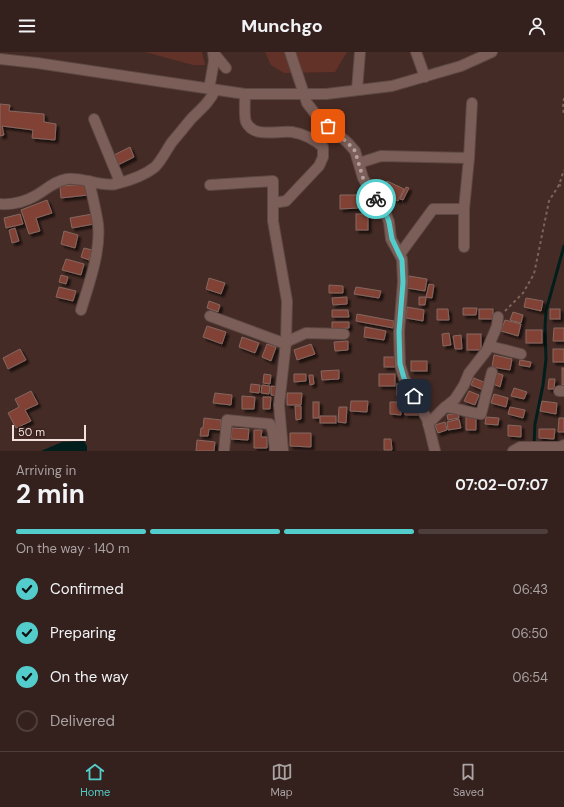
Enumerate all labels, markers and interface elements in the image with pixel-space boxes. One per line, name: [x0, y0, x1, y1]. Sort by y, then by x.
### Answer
text: Munchgo: [241, 14, 323, 38]
icon: menu: [16, 15, 38, 37]
icon: person: [526, 15, 548, 37]
pin: [311, 109, 345, 143]
icon: bag: [317, 115, 339, 137]
courier: [356, 179, 396, 219]
icon: bike: [365, 188, 387, 210]
pin: [397, 379, 431, 413]
icon: home: [403, 385, 425, 407]
scale bar: [12, 423, 86, 442]
text: 50 m: [18, 425, 45, 439]
text: Arriving in: [16, 462, 76, 479]
text: 07:02–07:07: [455, 475, 548, 495]
text: 2 min: [16, 477, 85, 511]
text: On the way · 140 m: [16, 540, 130, 557]
icon: check: [16, 578, 38, 600]
text: Confirmed: [50, 579, 124, 599]
text: 06:43: [513, 581, 548, 598]
icon: check: [16, 622, 38, 644]
text: Preparing: [50, 623, 116, 643]
text: 06:50: [511, 625, 548, 642]
icon: check: [16, 666, 38, 688]
text: On the way: [50, 667, 129, 687]
text: 06:54: [512, 669, 548, 686]
text: Delivered: [50, 711, 115, 731]
tab: Home: [80, 761, 110, 799]
tab: Map: [271, 761, 293, 799]
tab: Saved: [453, 761, 484, 799]

